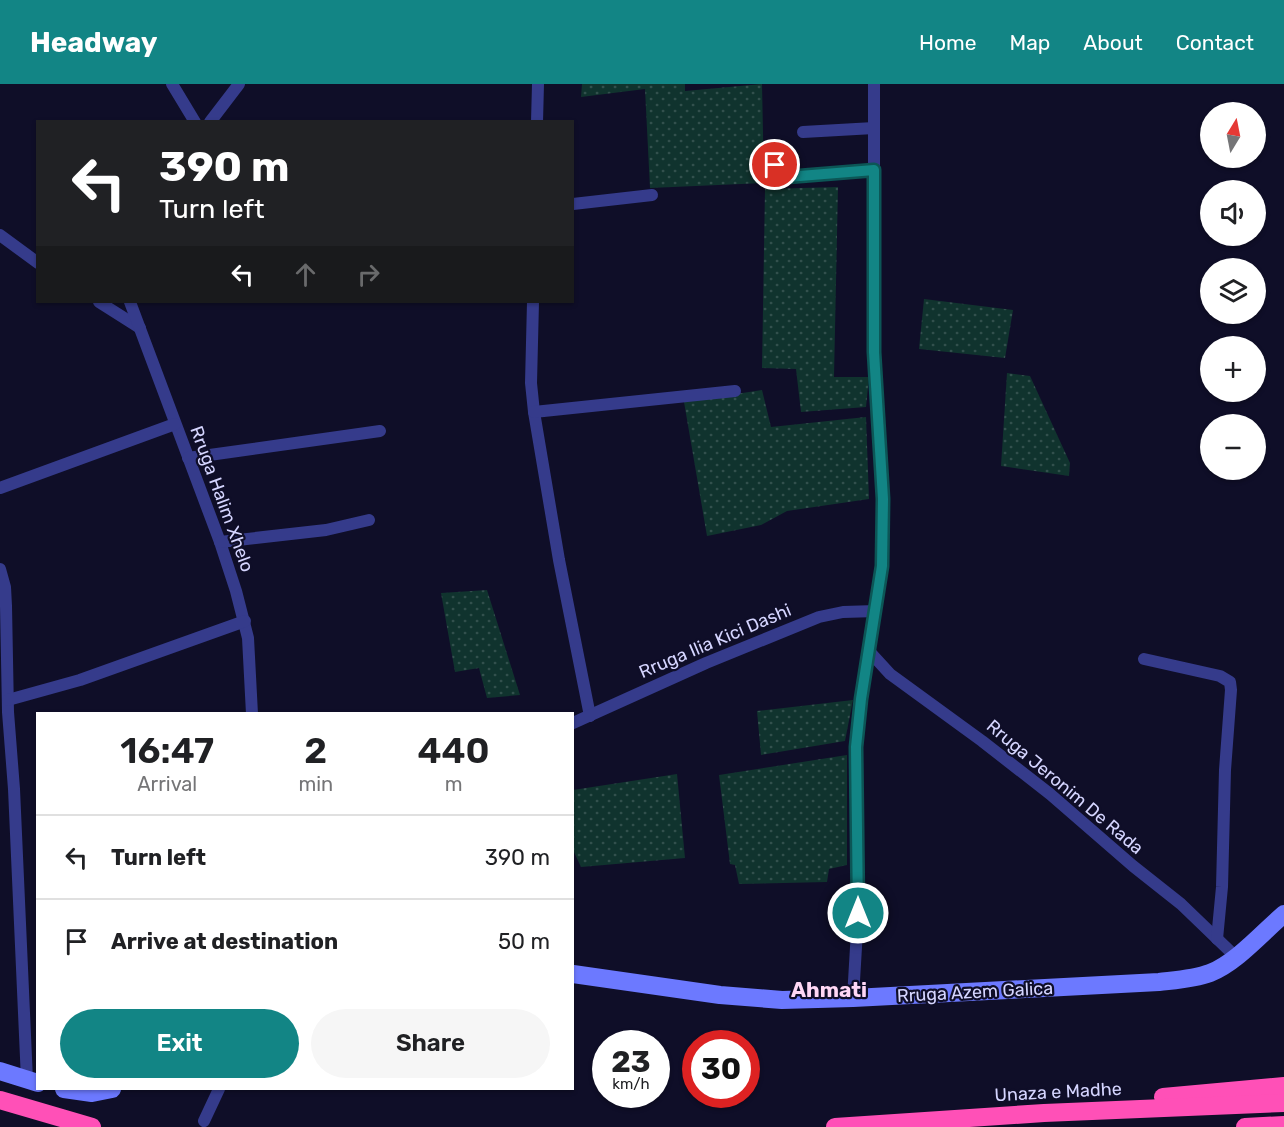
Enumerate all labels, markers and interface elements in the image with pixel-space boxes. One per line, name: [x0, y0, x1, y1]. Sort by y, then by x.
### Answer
text: Headway: [30, 26, 157, 59]
text: Home: [919, 30, 976, 55]
text: Map: [1009, 30, 1050, 55]
text: About: [1083, 30, 1143, 55]
text: Contact: [1176, 30, 1254, 55]
north arrow: [1200, 102, 1266, 168]
map controls: [1200, 102, 1266, 480]
pin: [749, 139, 800, 190]
text: 390 m: [159, 142, 290, 192]
icon: left: [60, 144, 138, 222]
icon: arrive: [758, 148, 791, 181]
button: sound: [1200, 180, 1266, 246]
text: Turn left: [159, 193, 264, 225]
icon: left: [226, 258, 259, 291]
icon: ahead: [289, 258, 322, 291]
icon: right: [352, 258, 385, 291]
button: layers: [1200, 258, 1266, 324]
button: +: [1200, 336, 1266, 402]
button: −: [1200, 414, 1266, 480]
street label: Rruga Halim Xhelo: [185, 423, 259, 575]
street label: Rruga Ilia Kici Dashi: [636, 599, 794, 683]
street label: Rruga Jeronim De Rada: [982, 715, 1148, 859]
text: 16:47: [120, 729, 214, 772]
text: 2: [304, 729, 327, 772]
text: 440: [418, 729, 490, 772]
text: Arrival: [137, 772, 197, 796]
text: min: [298, 772, 333, 796]
text: m: [445, 772, 462, 796]
icon: left: [60, 841, 93, 874]
text: Turn left: [111, 844, 206, 871]
text: 390 m: [485, 844, 550, 871]
position arrow: [826, 881, 890, 945]
icon: arrive: [60, 925, 93, 958]
text: Arrive at destination: [111, 928, 338, 955]
text: 50 m: [498, 928, 550, 955]
district label: Ahmati: [791, 977, 867, 1002]
street label: Rruga Azem Galica: [896, 977, 1054, 1007]
button: Exit: [60, 1009, 299, 1078]
button: Share: [311, 1009, 550, 1078]
speed limit sign: 30: [682, 1030, 760, 1108]
text: 23: [611, 1044, 651, 1080]
text: km/h: [612, 1075, 650, 1093]
street label: Unaza e Madhe: [994, 1078, 1122, 1106]

